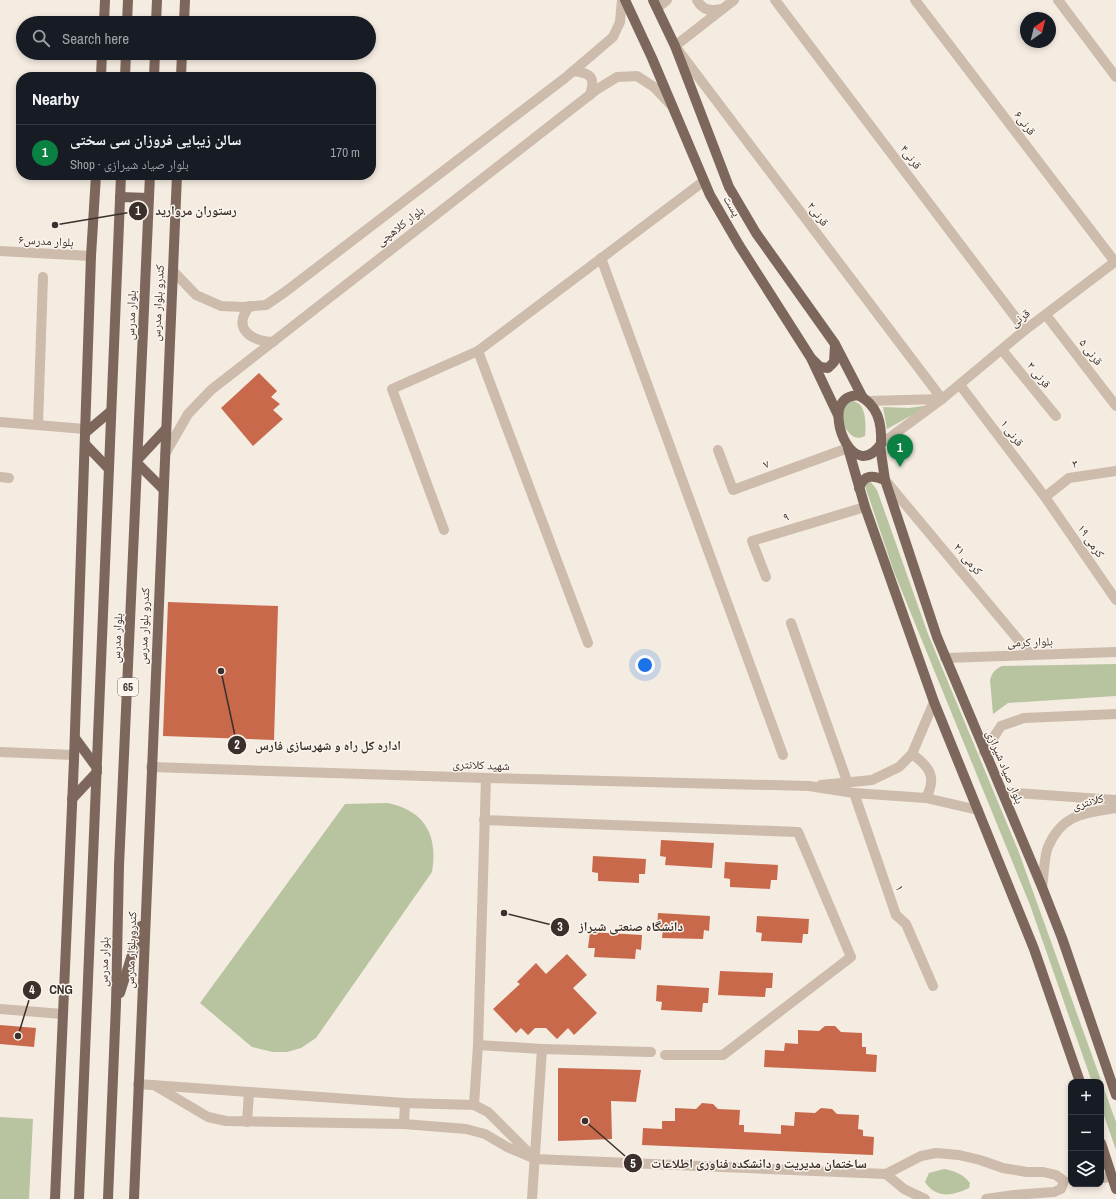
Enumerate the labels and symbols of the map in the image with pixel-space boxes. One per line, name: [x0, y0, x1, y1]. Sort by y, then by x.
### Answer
north arrow: [1020, 12, 1056, 48]
street label: قرنی۶: [1011, 107, 1039, 139]
street label: قرنی۴: [897, 141, 925, 173]
street label: پست: [720, 193, 745, 220]
callout: رستوران مروارید: [128, 198, 245, 223]
street label: قرنی۲: [804, 198, 832, 230]
text: رستوران مروارید: [155, 202, 237, 219]
street label: بلوار کلاهچی: [373, 202, 427, 250]
text: 1: [135, 203, 141, 219]
street label: بلوار مدرس۶: [18, 232, 74, 250]
street label: کندرو بلوار مدرس: [148, 264, 168, 342]
street label: بلوار مدرس: [122, 290, 140, 340]
street label: قرنی: [1007, 305, 1033, 331]
street label: قرنی ۵: [1076, 335, 1106, 369]
street label: قرنی ۳: [1023, 358, 1055, 392]
street label: قرنی ۱: [997, 416, 1027, 450]
pin: 1: [887, 434, 913, 467]
street label: ۷: [761, 455, 772, 472]
street label: ۳: [1071, 456, 1079, 472]
street label: ۹: [781, 509, 791, 525]
street label: کرمی ۱۹: [1074, 521, 1108, 561]
street label: کرمی ۲۱: [950, 540, 986, 578]
street label: کندرو بلوار مدرس: [135, 587, 153, 665]
street label: بلوار مدرس: [108, 613, 126, 663]
street label: بلوار کرمی: [1007, 633, 1053, 651]
your location: [635, 655, 655, 675]
road number: 65: [118, 678, 138, 696]
street label: بلوار صیاد شیرازی: [982, 728, 1028, 806]
callout: اداره کل راه و شهرسازی فارس: [227, 733, 410, 758]
text: 2: [234, 737, 240, 753]
text: اداره کل راه و شهرسازی فارس: [255, 737, 401, 754]
street label: شهید کلانتری: [452, 756, 510, 774]
street label: کلانتری: [1070, 790, 1106, 814]
street label: ۱: [892, 883, 908, 893]
street label: کندرو بلوار مدرس: [122, 911, 140, 989]
callout: دانشگاه صنعتی شیراز: [550, 914, 691, 939]
text: دانشگاه صنعتی شیراز: [578, 918, 684, 935]
text: 3: [557, 919, 563, 935]
street label: بلوار مدرس: [96, 937, 112, 987]
callout: CNG: [22, 977, 81, 1002]
text: CNG: [49, 981, 73, 998]
text: 4: [29, 982, 35, 998]
callout: ساختمان مدیریت و دانشکده فناوری اطلاعات: [623, 1151, 875, 1176]
text: ساختمان مدیریت و دانشکده فناوری اطلاعات: [651, 1155, 867, 1172]
text: 5: [630, 1156, 636, 1172]

